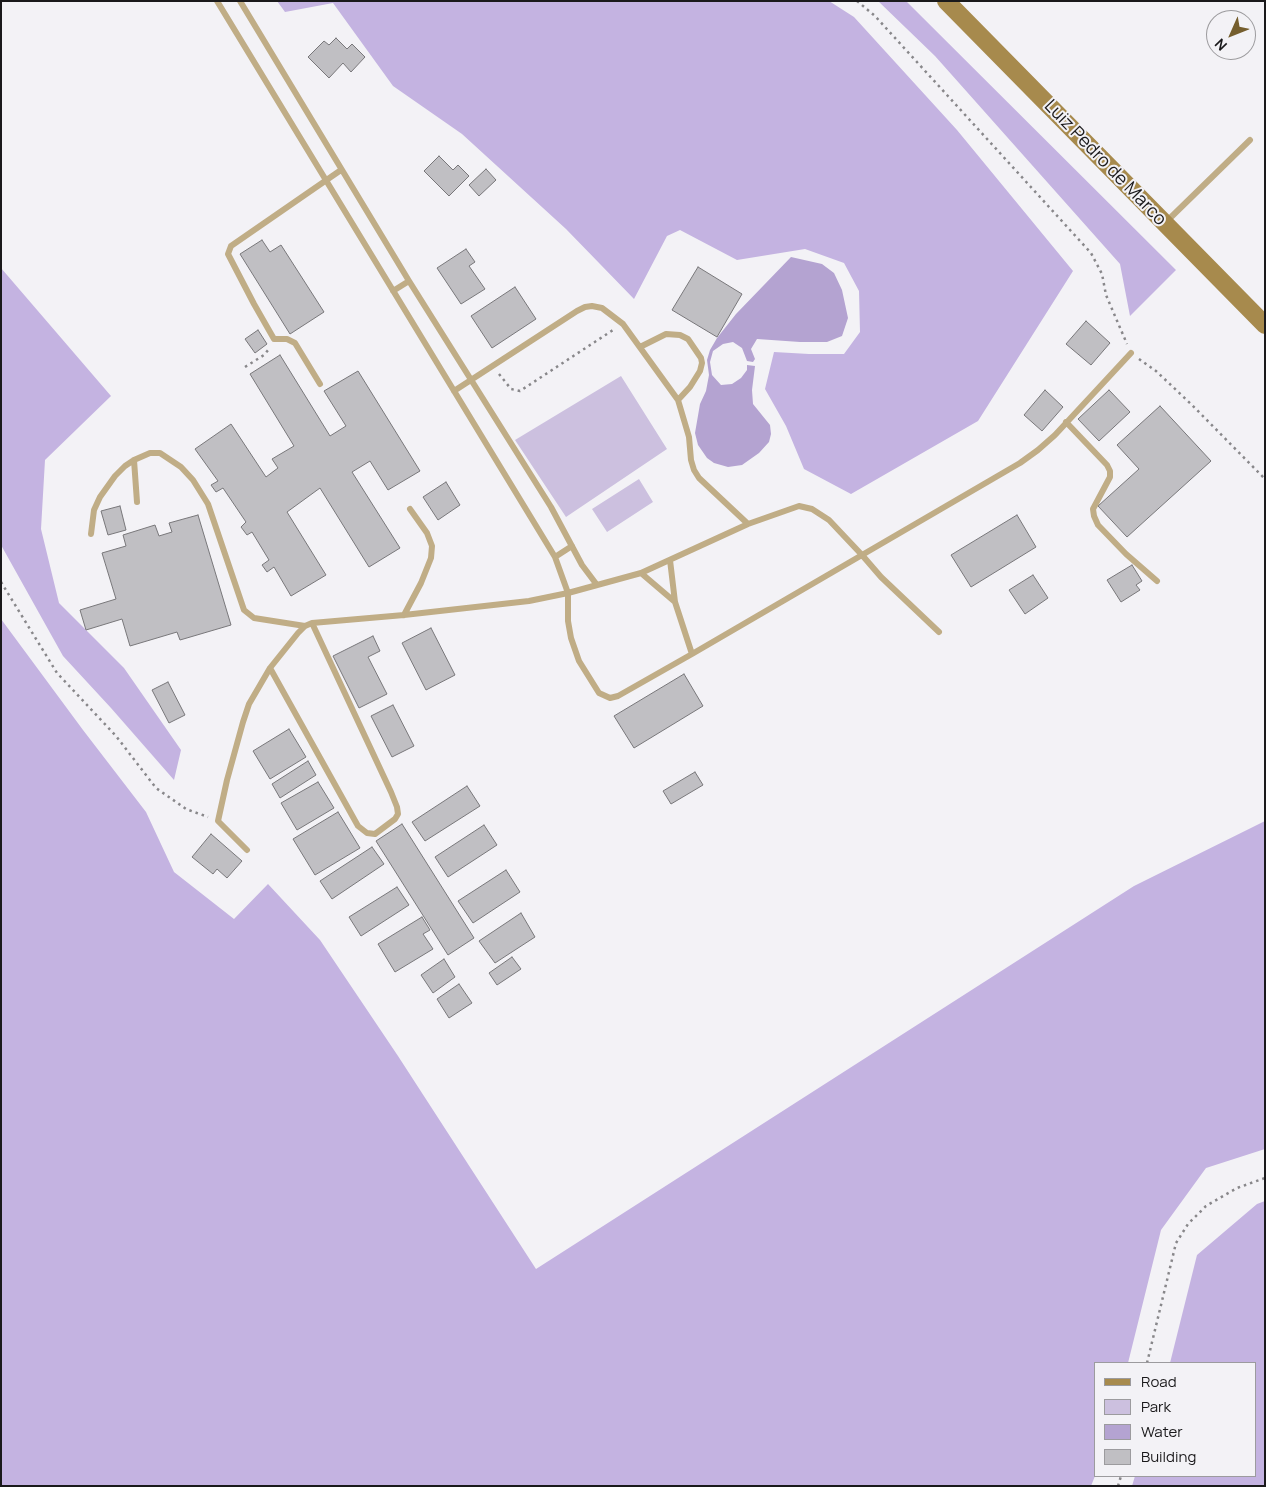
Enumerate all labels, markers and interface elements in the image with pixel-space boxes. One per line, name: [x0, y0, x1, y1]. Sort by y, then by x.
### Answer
north arrow: [1206, 10, 1256, 60]
text: N: [1210, 35, 1231, 55]
street label: Luiz Pedro de Marco: [1039, 96, 1171, 230]
legend: [1094, 1362, 1256, 1477]
text: Road: [1141, 1371, 1177, 1392]
text: Park: [1141, 1396, 1171, 1417]
text: Water: [1141, 1421, 1183, 1442]
text: Building: [1141, 1446, 1196, 1467]

